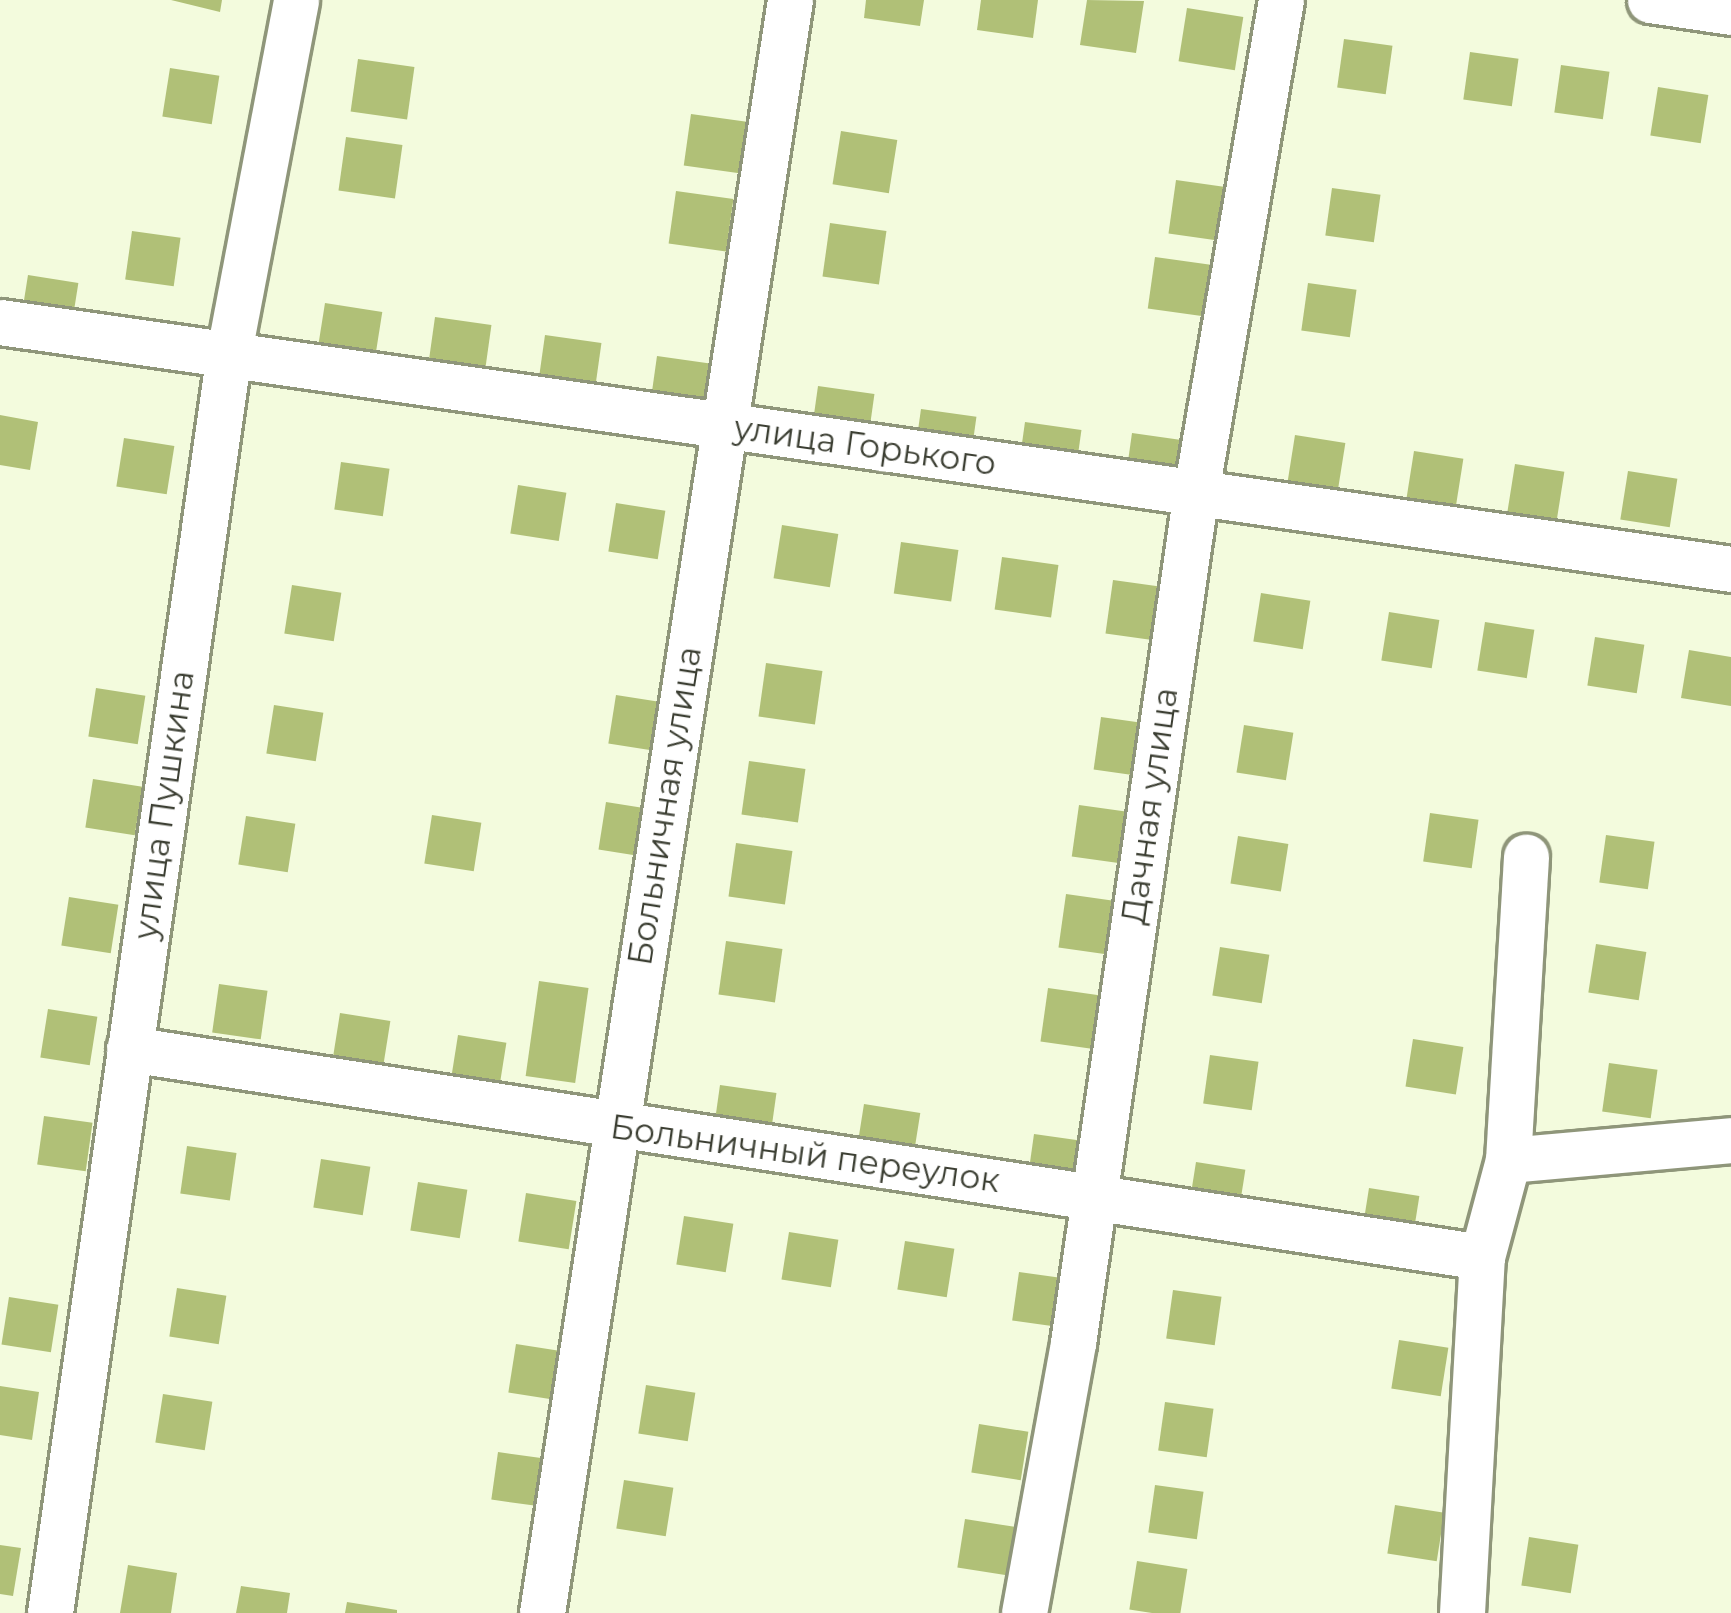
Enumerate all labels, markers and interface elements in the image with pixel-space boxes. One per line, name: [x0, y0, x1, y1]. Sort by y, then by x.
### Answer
street label: улица Горького: [731, 408, 999, 484]
street label: Больничная улица: [620, 644, 710, 968]
street label: улица Пушкина: [126, 668, 202, 942]
street label: Дачная улица: [1114, 685, 1186, 927]
street label: Больничный переулок: [608, 1107, 1002, 1201]

